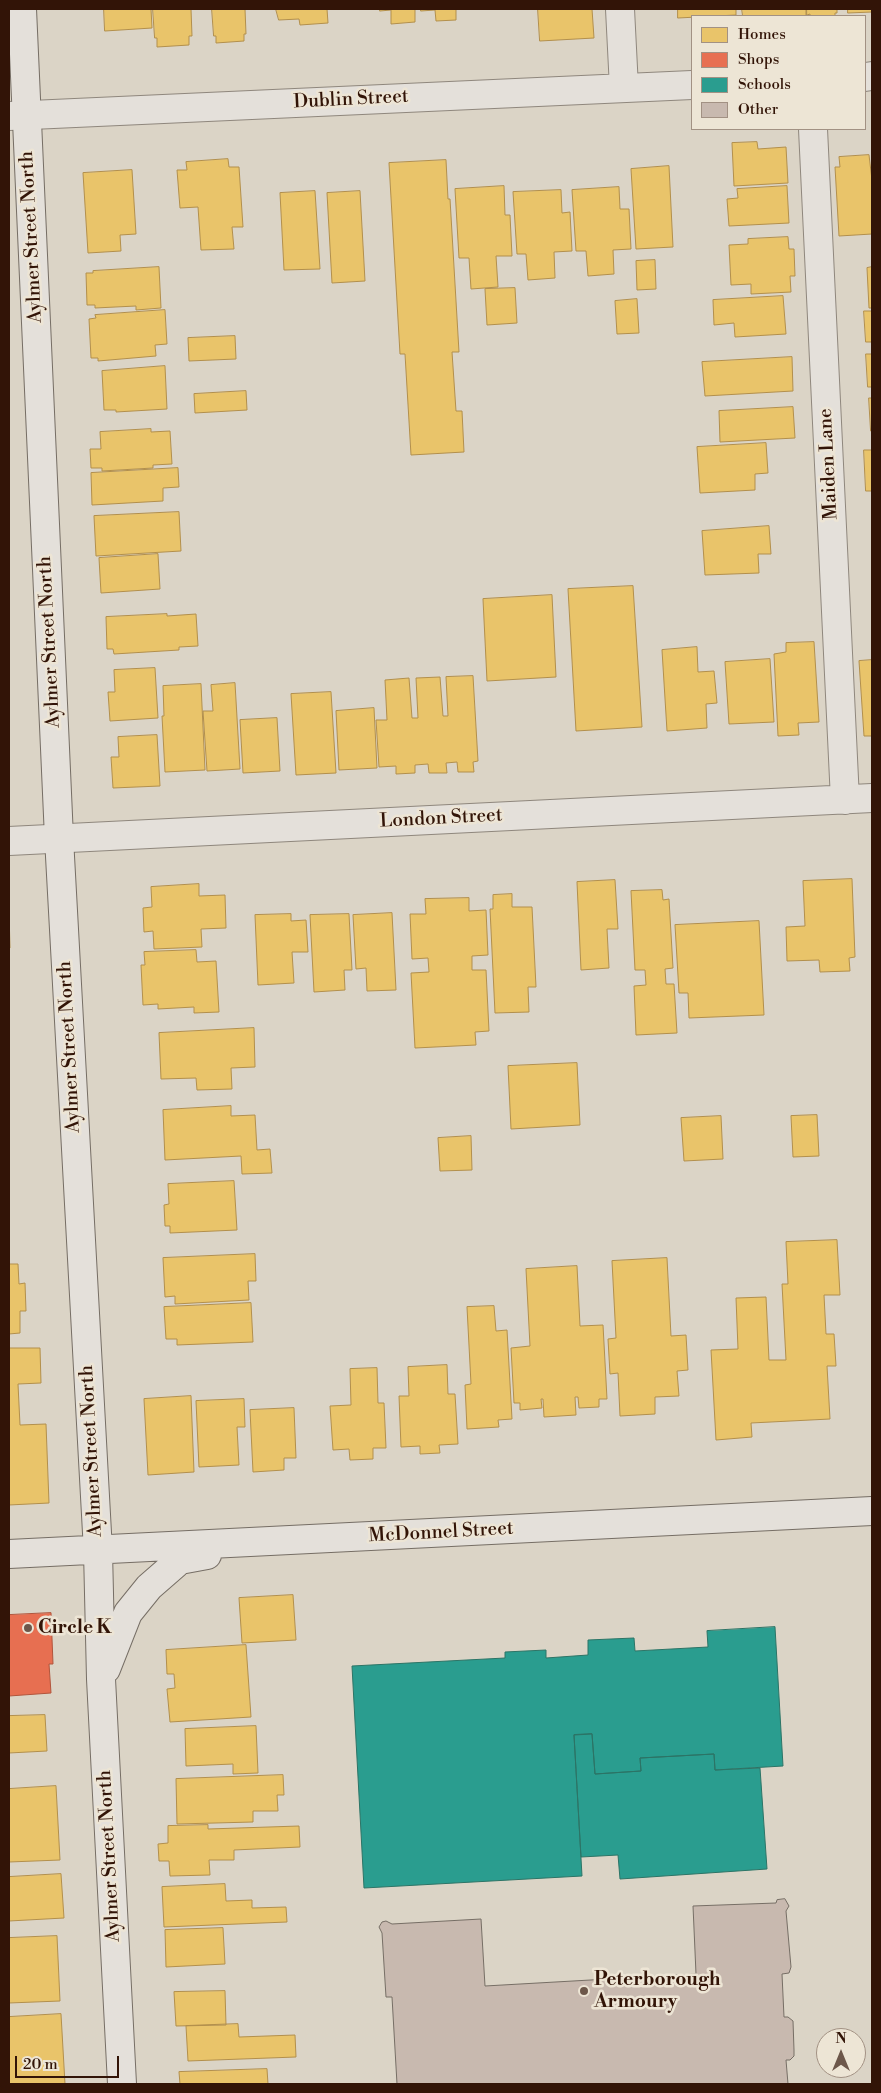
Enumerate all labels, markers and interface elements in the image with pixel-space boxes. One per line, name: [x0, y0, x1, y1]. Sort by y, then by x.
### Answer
legend: [691, 15, 866, 130]
text: Homes: [738, 25, 786, 44]
text: Shops: [738, 50, 779, 69]
text: Schools: [738, 75, 791, 94]
street label: Dublin Street: [293, 86, 409, 114]
text: Other: [738, 100, 778, 119]
street label: Aylmer Street North: [16, 150, 48, 324]
street label: Maiden Lane: [815, 408, 843, 520]
street label: Aylmer Street North: [34, 555, 66, 729]
street label: London Street: [379, 804, 503, 834]
street label: Aylmer Street North: [54, 960, 86, 1134]
street label: Aylmer Street North: [76, 1364, 108, 1538]
street label: McDonnel Street: [368, 1518, 514, 1548]
place label: Circle K: [38, 1617, 112, 1639]
marker: Circle K: [22, 1622, 34, 1634]
street label: Aylmer Street North: [94, 1769, 126, 1943]
place label: Peterborough Armoury: [594, 1969, 720, 2013]
marker: Peterborough Armoury: [578, 1985, 590, 1997]
north arrow: [816, 2028, 866, 2078]
text: N: [835, 2030, 847, 2048]
scale bar: [18, 2046, 121, 2078]
text: 20 m: [23, 2055, 58, 2074]

